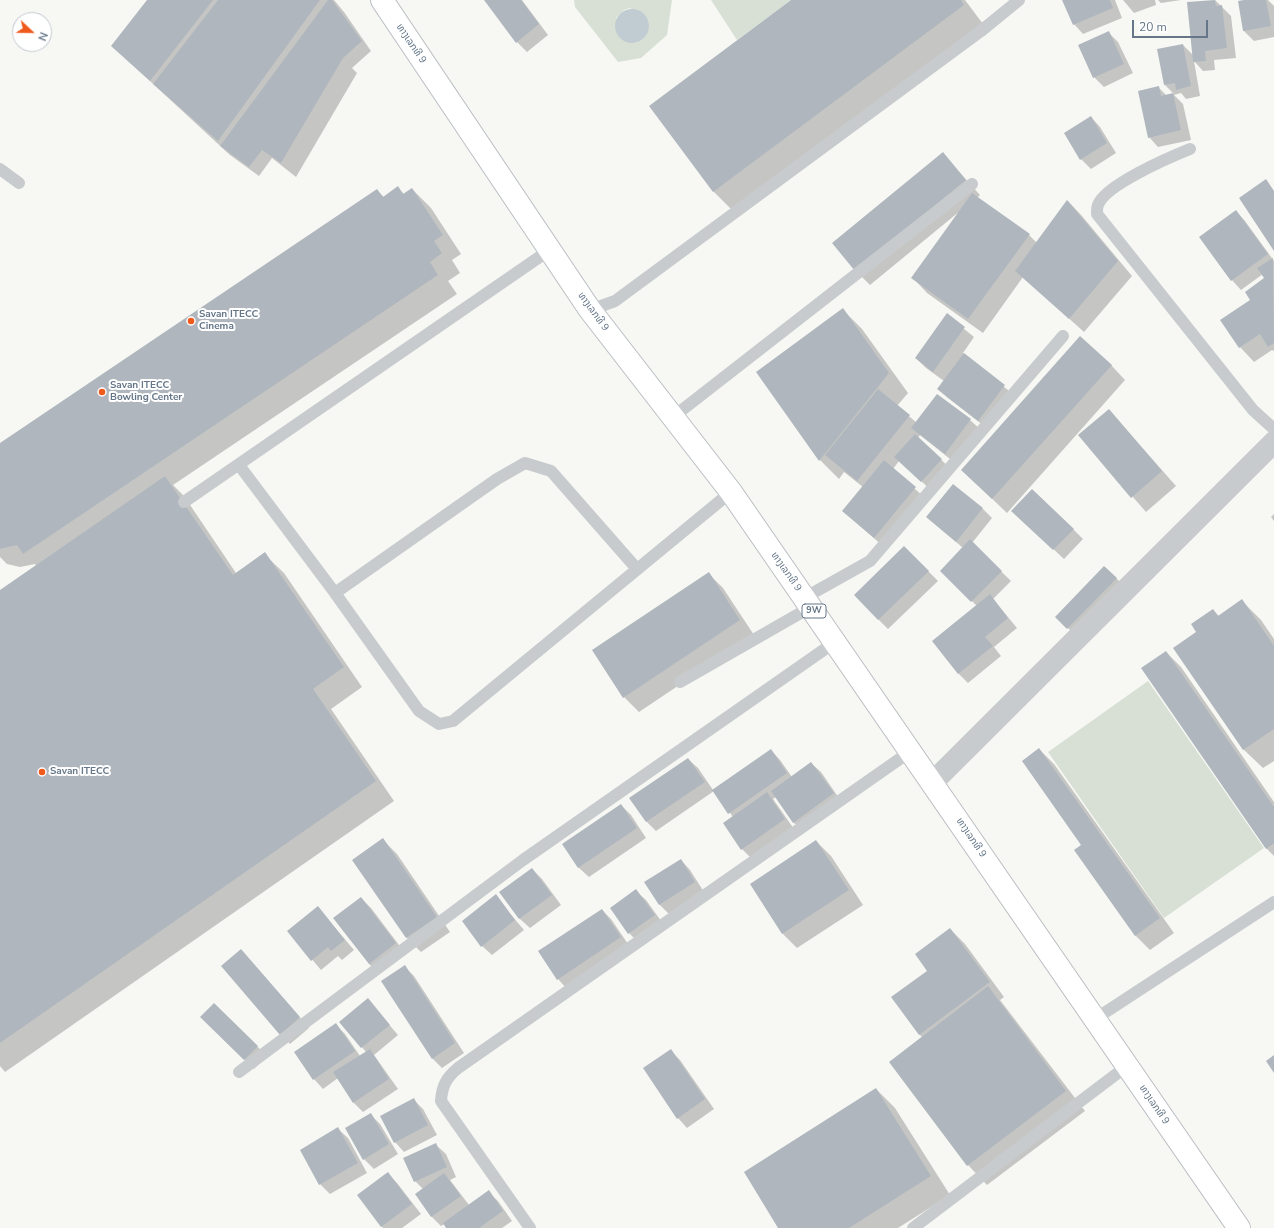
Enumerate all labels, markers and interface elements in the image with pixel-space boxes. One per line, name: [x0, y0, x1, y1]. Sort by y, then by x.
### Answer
north arrow: [12, 12, 52, 52]
scale bar: [1134, 12, 1210, 38]
text: 20 m: [1139, 19, 1167, 35]
street label: ທາງເລກທີ 9: [393, 22, 429, 66]
text: N: [34, 30, 51, 43]
street label: ທາງເລກທີ 9: [575, 290, 611, 334]
place label: Savan ITECC Cinema: [199, 309, 258, 332]
marker: Savan ITECC Cinema: [186, 316, 196, 326]
place label: Savan ITECC Bowling Center: [110, 380, 182, 404]
marker: Savan ITECC Bowling Center: [97, 387, 107, 397]
street label: ທາງເລກທີ 9: [768, 550, 804, 594]
road number: 9W: [802, 604, 826, 618]
place label: Savan ITECC: [50, 766, 109, 778]
marker: Savan ITECC: [37, 767, 47, 777]
street label: ທາງເລກທີ 9: [953, 816, 989, 860]
street label: ທາງເລກທີ 9: [1136, 1083, 1172, 1127]

